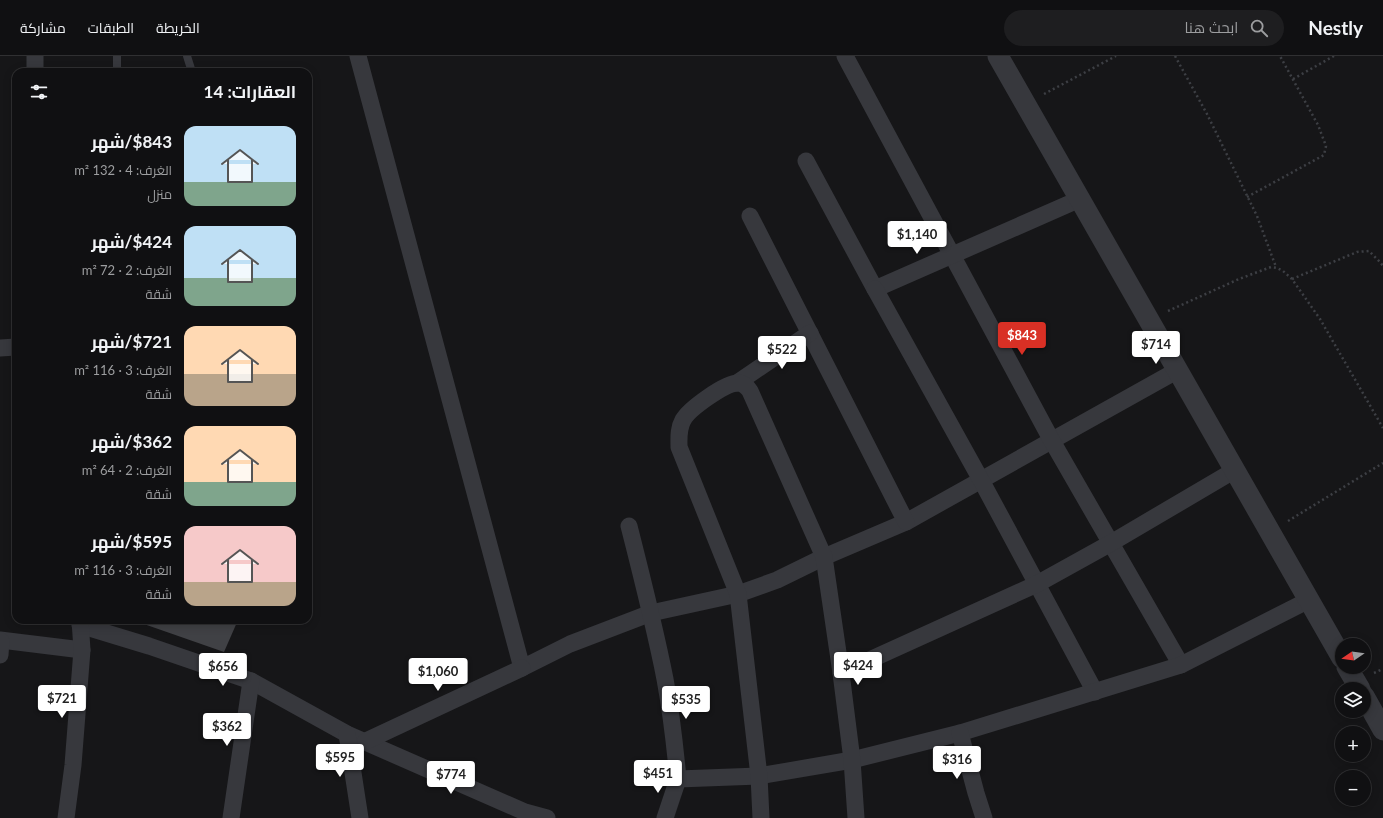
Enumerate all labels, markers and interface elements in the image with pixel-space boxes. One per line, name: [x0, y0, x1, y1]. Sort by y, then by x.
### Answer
search box: [1004, 10, 1284, 46]
text: Nestly: [1308, 16, 1363, 39]
icon: search: [1248, 17, 1270, 39]
text: ابحث هنا: [1184, 18, 1238, 36]
text: مشاركة: [20, 19, 66, 36]
text: الطبقات: [88, 19, 134, 36]
text: الخريطة: [156, 19, 200, 36]
icon: filters: [28, 81, 50, 103]
text: العقارات: 14: [204, 81, 296, 102]
text: $843/شهر: [91, 131, 172, 152]
icon: home: [216, 142, 264, 190]
text: الغرف: 4 · 132 m²: [74, 162, 172, 178]
text: منزل: [147, 186, 172, 202]
pin: $1,140: [884, 221, 950, 255]
text: $1,140: [897, 226, 937, 242]
text: $424/شهر: [91, 231, 172, 252]
icon: home: [216, 242, 264, 290]
text: الغرف: 2 · 72 m²: [82, 262, 172, 278]
text: شقة: [145, 286, 172, 302]
pin: $843: [998, 322, 1046, 356]
text: $843: [1007, 327, 1037, 343]
text: $721/شهر: [91, 331, 172, 352]
pin: $714: [1132, 331, 1180, 365]
pin: $522: [758, 336, 806, 370]
text: $714: [1141, 336, 1171, 352]
text: $522: [767, 341, 797, 357]
icon: home: [216, 342, 264, 390]
text: الغرف: 3 · 116 m²: [74, 362, 172, 378]
text: شقة: [145, 386, 172, 402]
text: $362/شهر: [91, 431, 172, 452]
icon: home: [216, 442, 264, 490]
text: الغرف: 2 · 64 m²: [82, 462, 172, 478]
text: شقة: [145, 486, 172, 502]
text: $595/شهر: [91, 531, 172, 552]
icon: home: [216, 542, 264, 590]
text: الغرف: 3 · 116 m²: [74, 562, 172, 578]
text: شقة: [145, 586, 172, 602]
north arrow: [1335, 638, 1371, 674]
map controls: [1335, 638, 1371, 806]
pin: $424: [834, 652, 882, 686]
pin: $656: [199, 653, 247, 687]
text: $424: [843, 657, 873, 673]
text: $656: [208, 658, 238, 674]
pin: $1,060: [405, 658, 471, 692]
text: $1,060: [418, 663, 458, 679]
button: layers: [1335, 682, 1371, 718]
pin: $721: [38, 685, 86, 719]
pin: $535: [662, 686, 710, 720]
text: $721: [47, 690, 77, 706]
text: $535: [671, 691, 701, 707]
pin: $362: [203, 713, 251, 747]
text: $362: [212, 718, 242, 734]
button: +: [1335, 726, 1371, 762]
pin: $595: [316, 744, 364, 778]
pin: $316: [933, 746, 981, 780]
text: $595: [325, 749, 355, 765]
text: $316: [942, 751, 972, 767]
pin: $451: [634, 760, 682, 794]
pin: $774: [427, 761, 475, 795]
text: $451: [643, 765, 673, 781]
text: $774: [436, 766, 466, 782]
button: −: [1335, 770, 1371, 806]

